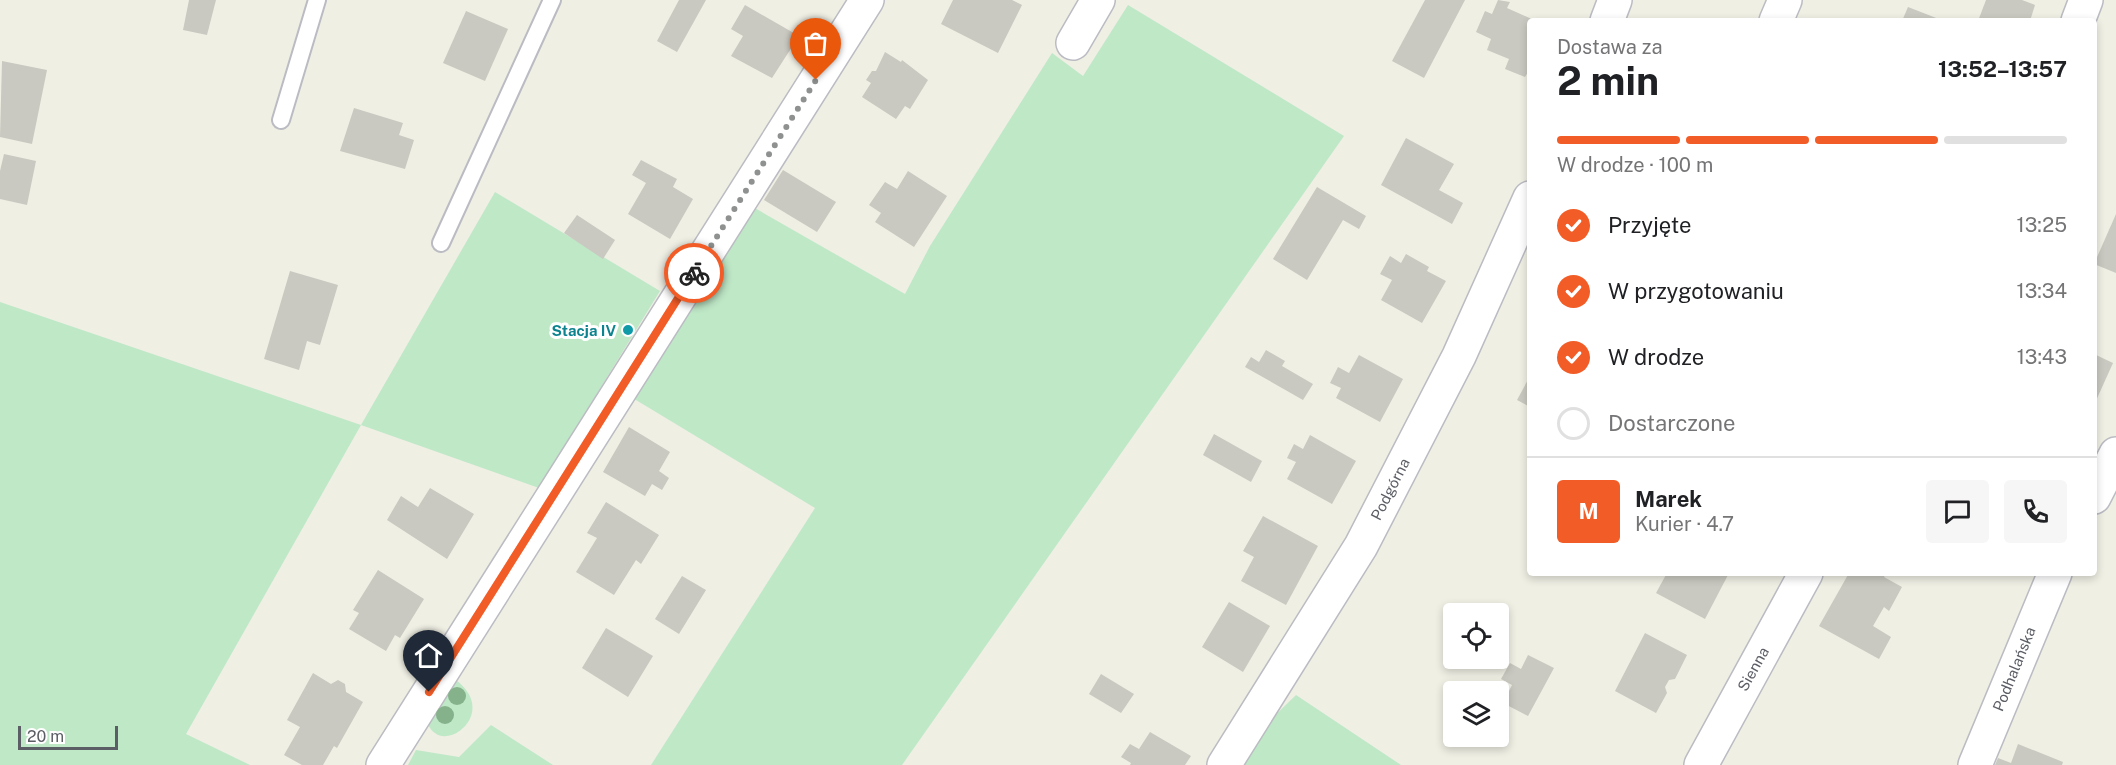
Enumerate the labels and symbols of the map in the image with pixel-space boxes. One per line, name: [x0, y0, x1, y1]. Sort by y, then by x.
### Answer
pin: [790, 18, 841, 80]
courier: [664, 243, 724, 303]
place label: Stacja IV: [552, 322, 616, 339]
marker: Stacja IV: [621, 323, 635, 337]
street label: Podgórna: [1367, 455, 1413, 523]
street label: Podhalańska: [1989, 624, 2039, 714]
pin: [403, 630, 454, 692]
street label: Sienna: [1734, 644, 1772, 694]
scale bar: [18, 723, 118, 750]

